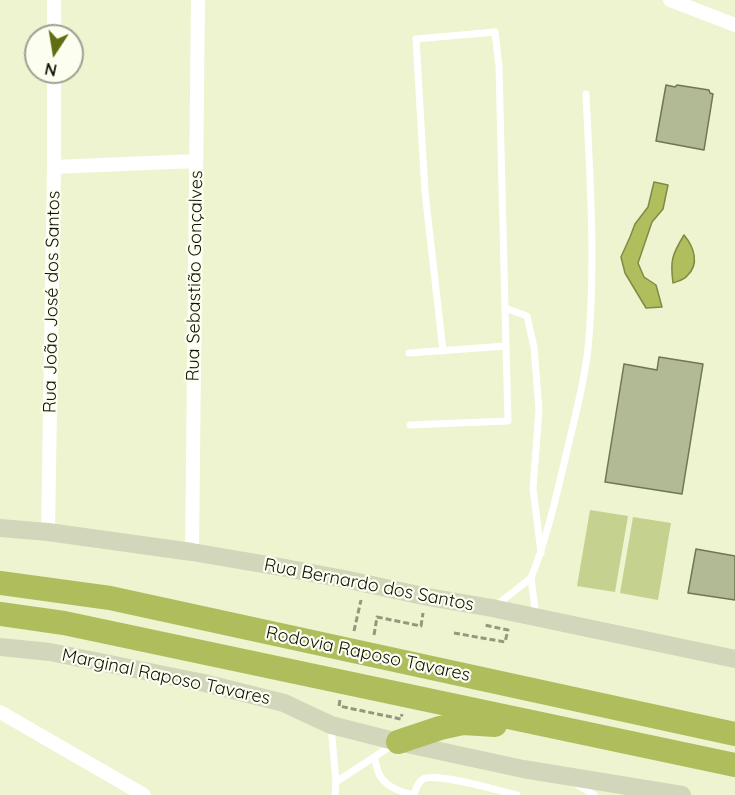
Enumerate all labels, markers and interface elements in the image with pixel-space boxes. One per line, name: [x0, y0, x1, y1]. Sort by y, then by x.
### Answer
north arrow: [24, 24, 84, 84]
text: N: [43, 59, 59, 81]
street label: Rua Sebastião Gonçalves: [182, 170, 208, 382]
street label: Rua João José dos Santos: [39, 191, 65, 413]
street label: Rua Bernardo dos Santos: [262, 554, 476, 616]
street label: Rodovia Raposo Tavares: [264, 622, 472, 686]
street label: Marginal Raposo Tavares: [60, 644, 272, 710]

